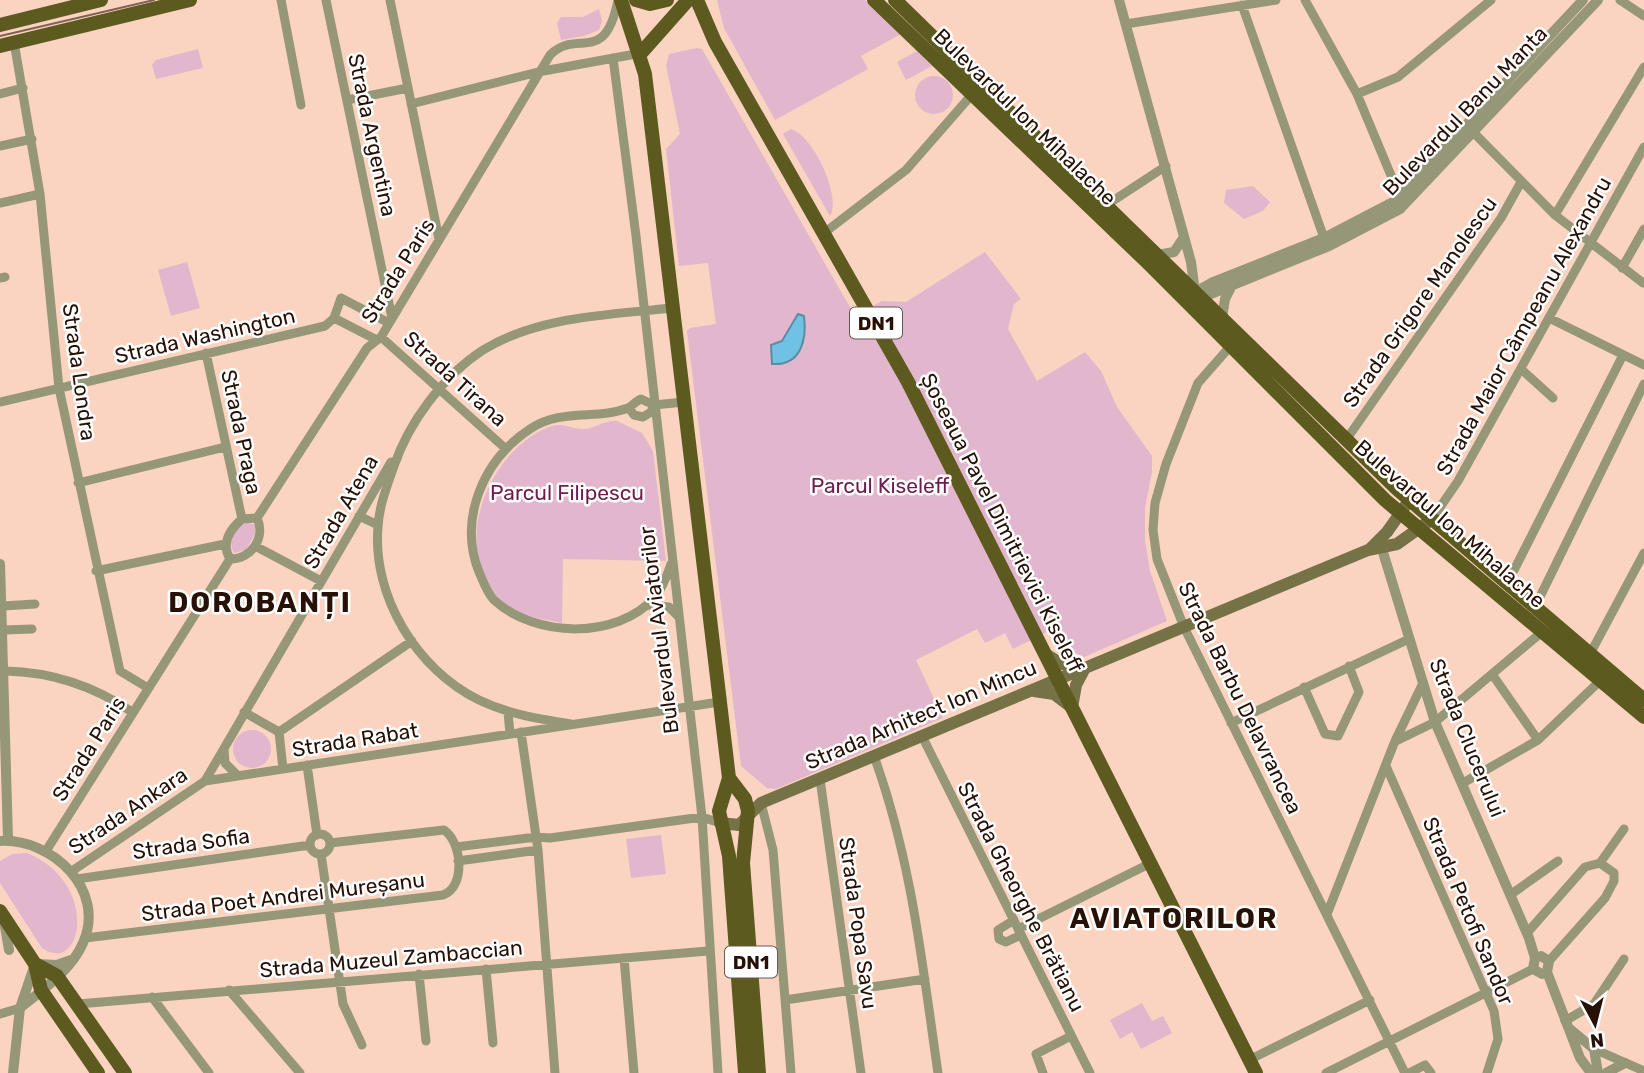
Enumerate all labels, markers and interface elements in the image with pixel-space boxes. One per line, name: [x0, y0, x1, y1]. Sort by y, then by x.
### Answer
street label: Bulevardul Banu Manta: [1377, 21, 1552, 201]
street label: Bulevardul Ion Mihalache: [929, 23, 1122, 210]
street label: Strada Argentina: [343, 51, 402, 219]
street label: Strada Maior Câmpeanu Alexandru: [1431, 172, 1616, 479]
street label: Strada Grigore Manolescu: [1337, 192, 1502, 412]
street label: Strada Paris: [356, 214, 440, 328]
street label: Strada Londra: [58, 302, 101, 442]
street label: Strada Washington: [112, 303, 298, 368]
road number: DN1: [850, 308, 902, 338]
street label: Strada Tirana: [399, 326, 512, 432]
street label: Strada Praga: [216, 367, 267, 497]
street label: Șoseaua Pavel Dimitrievici Kiseleff: [916, 369, 1089, 677]
street label: Bulevardul Ion Mihalache: [1350, 434, 1551, 613]
street label: Strada Atena: [298, 450, 383, 573]
park label: Parcul Kiseleff: [811, 473, 950, 498]
park label: Parcul Filipescu: [490, 480, 644, 505]
street label: Bulevardul Aviatorilor: [633, 525, 684, 735]
street label: Strada Barbu Delavrancea: [1173, 578, 1308, 818]
district label: DOROBANȚI: [168, 586, 352, 619]
street label: Strada Arhitect Ion Mincu: [802, 654, 1040, 775]
street label: Strada Clucerului: [1424, 655, 1511, 821]
street label: Strada Paris: [47, 692, 131, 806]
street label: Strada Rabat: [290, 717, 420, 762]
street label: Strada Ankara: [64, 762, 192, 859]
street label: Strada Gheorghe Brătianu: [953, 778, 1090, 1016]
street label: Strada Petofi Sandor: [1418, 813, 1519, 1009]
street label: Strada Sofia: [131, 823, 251, 864]
street label: Strada Popa Savu: [834, 835, 883, 1010]
street label: Strada Poet Andrei Mureșanu: [140, 867, 426, 926]
district label: AVIATORILOR: [1070, 902, 1278, 935]
street label: Strada Muzeul Zambaccian: [258, 935, 524, 982]
road number: DN1: [725, 946, 777, 978]
north arrow: [1560, 989, 1630, 1059]
text: N: [1589, 1028, 1605, 1053]

